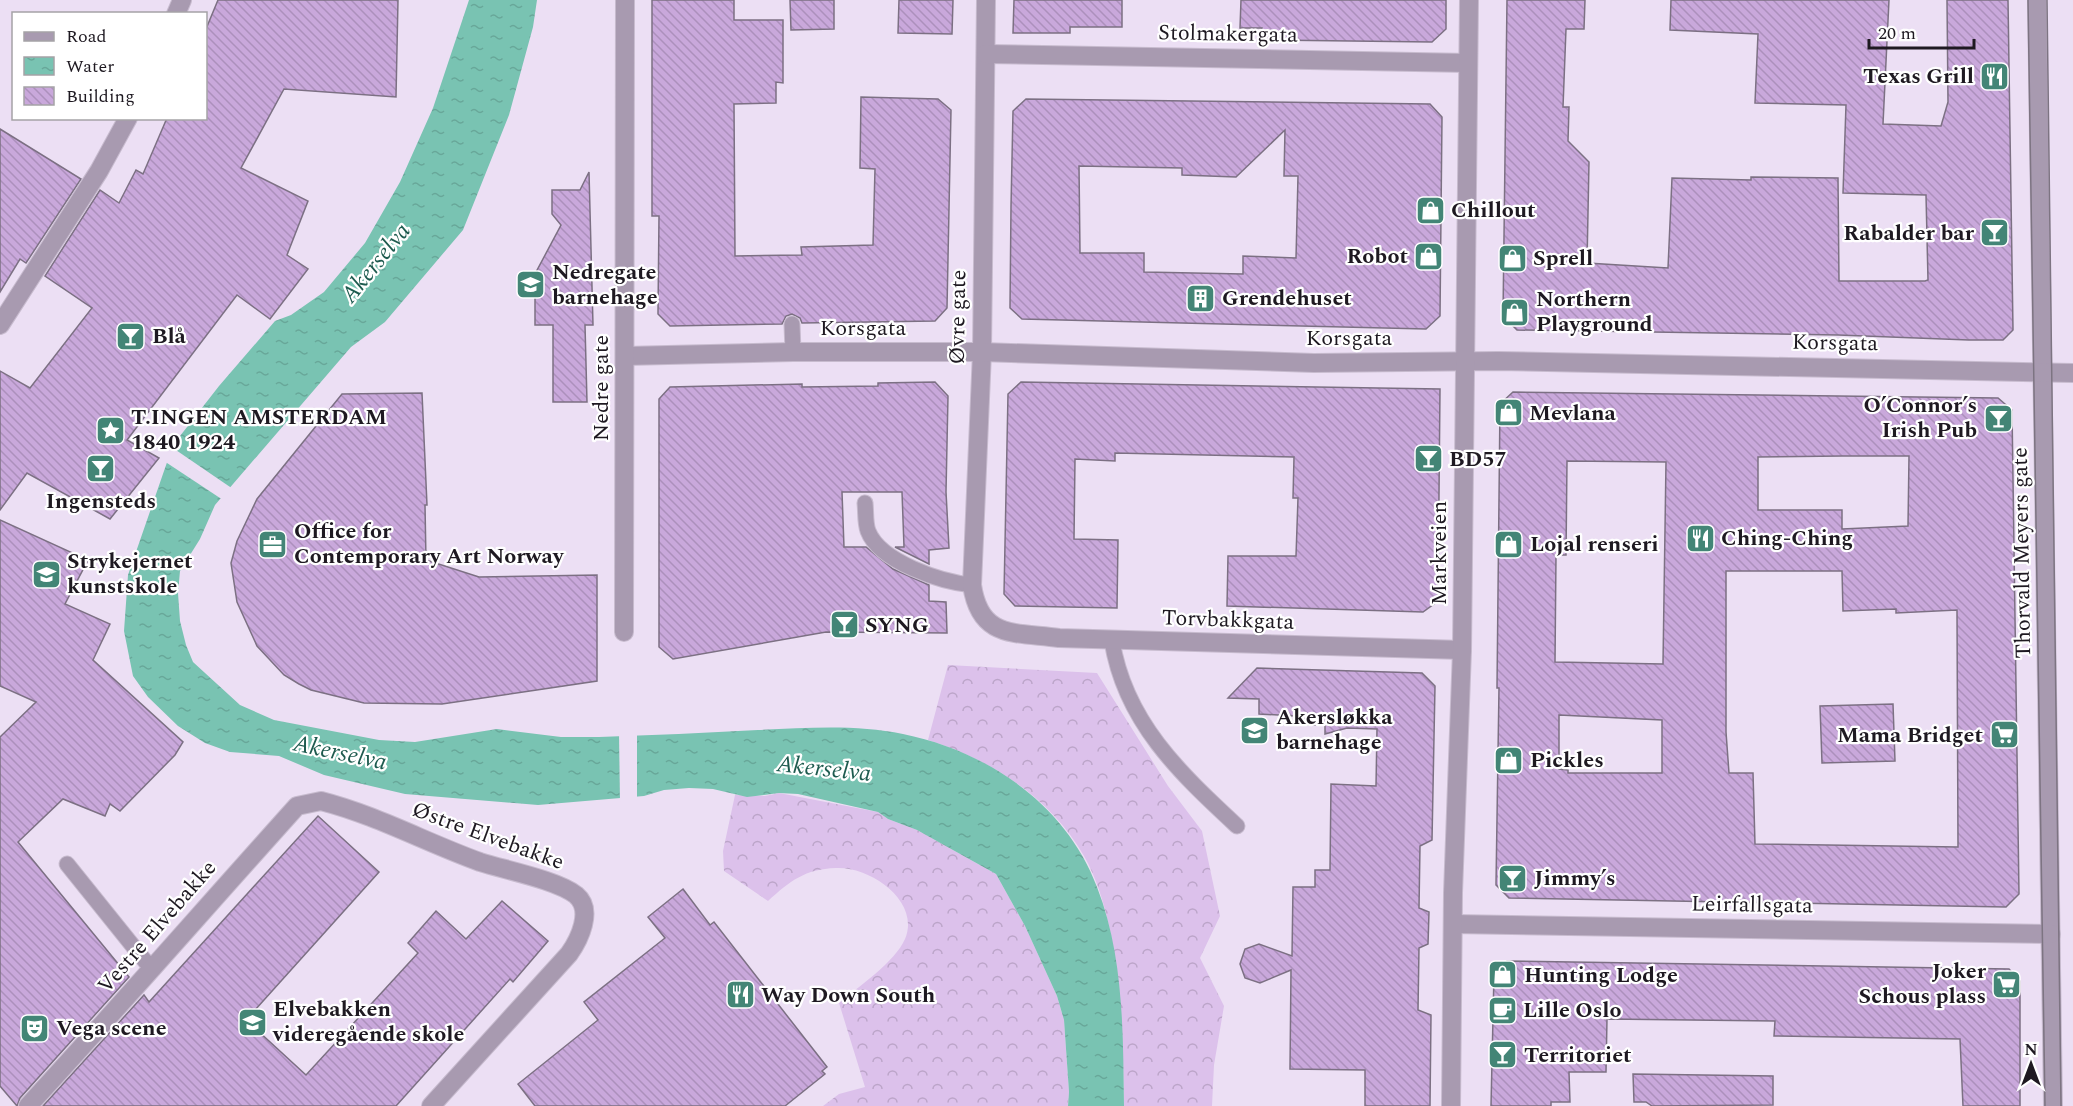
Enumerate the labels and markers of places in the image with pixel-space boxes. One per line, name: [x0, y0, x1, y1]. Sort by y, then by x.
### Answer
place label: Texas Grill: [1863, 60, 1974, 93]
restaurant icon: Texas Grill: [1979, 60, 2011, 92]
shop icon: Chillout: [1414, 194, 1446, 226]
place label: Chillout: [1451, 194, 1535, 227]
place label: Rabalder bar: [1843, 217, 1975, 250]
bar icon: Rabalder bar: [1979, 217, 2011, 249]
place label: Robot: [1347, 240, 1408, 273]
shop icon: Robot: [1413, 240, 1445, 272]
shop icon: Sprell: [1496, 242, 1528, 274]
place label: Sprell: [1533, 242, 1593, 275]
place label: Nedregate barnehage: [552, 256, 658, 314]
school or university icon: Nedregate barnehage: [515, 269, 547, 301]
building icon: Grendehuset: [1185, 282, 1217, 314]
place label: Grendehuset: [1222, 282, 1352, 315]
place label: Northern Playground: [1536, 283, 1653, 341]
shop icon: Northern Playground: [1499, 296, 1531, 328]
bar icon: Blå: [115, 320, 147, 352]
place label: Blå: [152, 320, 187, 353]
place label: O’Connor’s Irish Pub: [1864, 389, 1977, 447]
shop icon: Mevlana: [1492, 397, 1524, 429]
place label: Mevlana: [1529, 397, 1616, 430]
place label: T.INGEN AMSTERDAM 1840 1924: [131, 401, 387, 459]
bar icon: O’Connor’s Irish Pub: [1982, 402, 2014, 434]
place icon: T.INGEN AMSTERDAM 1840 1924: [94, 414, 126, 446]
bar icon: BD57: [1412, 443, 1444, 475]
place label: BD57: [1449, 443, 1507, 476]
bar icon: Ingensteds: [85, 453, 117, 485]
place label: Ingensteds: [46, 485, 156, 518]
place label: Office for Contemporary Art Norway: [294, 515, 565, 573]
restaurant icon: Ching-Ching: [1684, 522, 1716, 554]
place label: Ching-Ching: [1721, 522, 1853, 555]
office icon: Office for Contemporary Art Norway: [257, 528, 289, 560]
shop icon: Lojal renseri: [1493, 528, 1525, 560]
place label: Lojal renseri: [1530, 528, 1659, 561]
place label: Strykejernet kunstskole: [67, 545, 193, 603]
school or university icon: Strykejernet kunstskole: [30, 558, 62, 590]
bar icon: SYNG: [828, 609, 860, 641]
place label: SYNG: [865, 609, 929, 642]
place label: Akersløkka barnehage: [1276, 701, 1393, 759]
school or university icon: Akersløkka barnehage: [1239, 714, 1271, 746]
place label: Mama Bridget: [1837, 719, 1983, 752]
supermarket icon: Mama Bridget: [1988, 719, 2020, 751]
shop icon: Pickles: [1493, 744, 1525, 776]
place label: Pickles: [1530, 744, 1604, 777]
bar icon: Jimmy’s: [1497, 862, 1529, 894]
place label: Jimmy’s: [1534, 862, 1616, 895]
place label: Joker Schous plass: [1858, 955, 1987, 1013]
shop icon: Hunting Lodge: [1487, 959, 1519, 991]
place label: Hunting Lodge: [1524, 959, 1678, 992]
supermarket icon: Joker Schous plass: [1991, 968, 2023, 1000]
restaurant icon: Way Down South: [724, 979, 756, 1011]
place label: Way Down South: [761, 979, 936, 1012]
place label: Elvebakken videregående skole: [272, 993, 464, 1051]
cafe icon: Lille Oslo: [1486, 994, 1518, 1026]
place label: Lille Oslo: [1523, 994, 1622, 1027]
school or university icon: Elvebakken videregående skole: [236, 1006, 268, 1038]
theatre icon: Vega scene: [19, 1012, 51, 1044]
place label: Vega scene: [56, 1012, 167, 1045]
bar icon: Territoriet: [1487, 1039, 1519, 1071]
place label: Territoriet: [1524, 1039, 1632, 1072]

